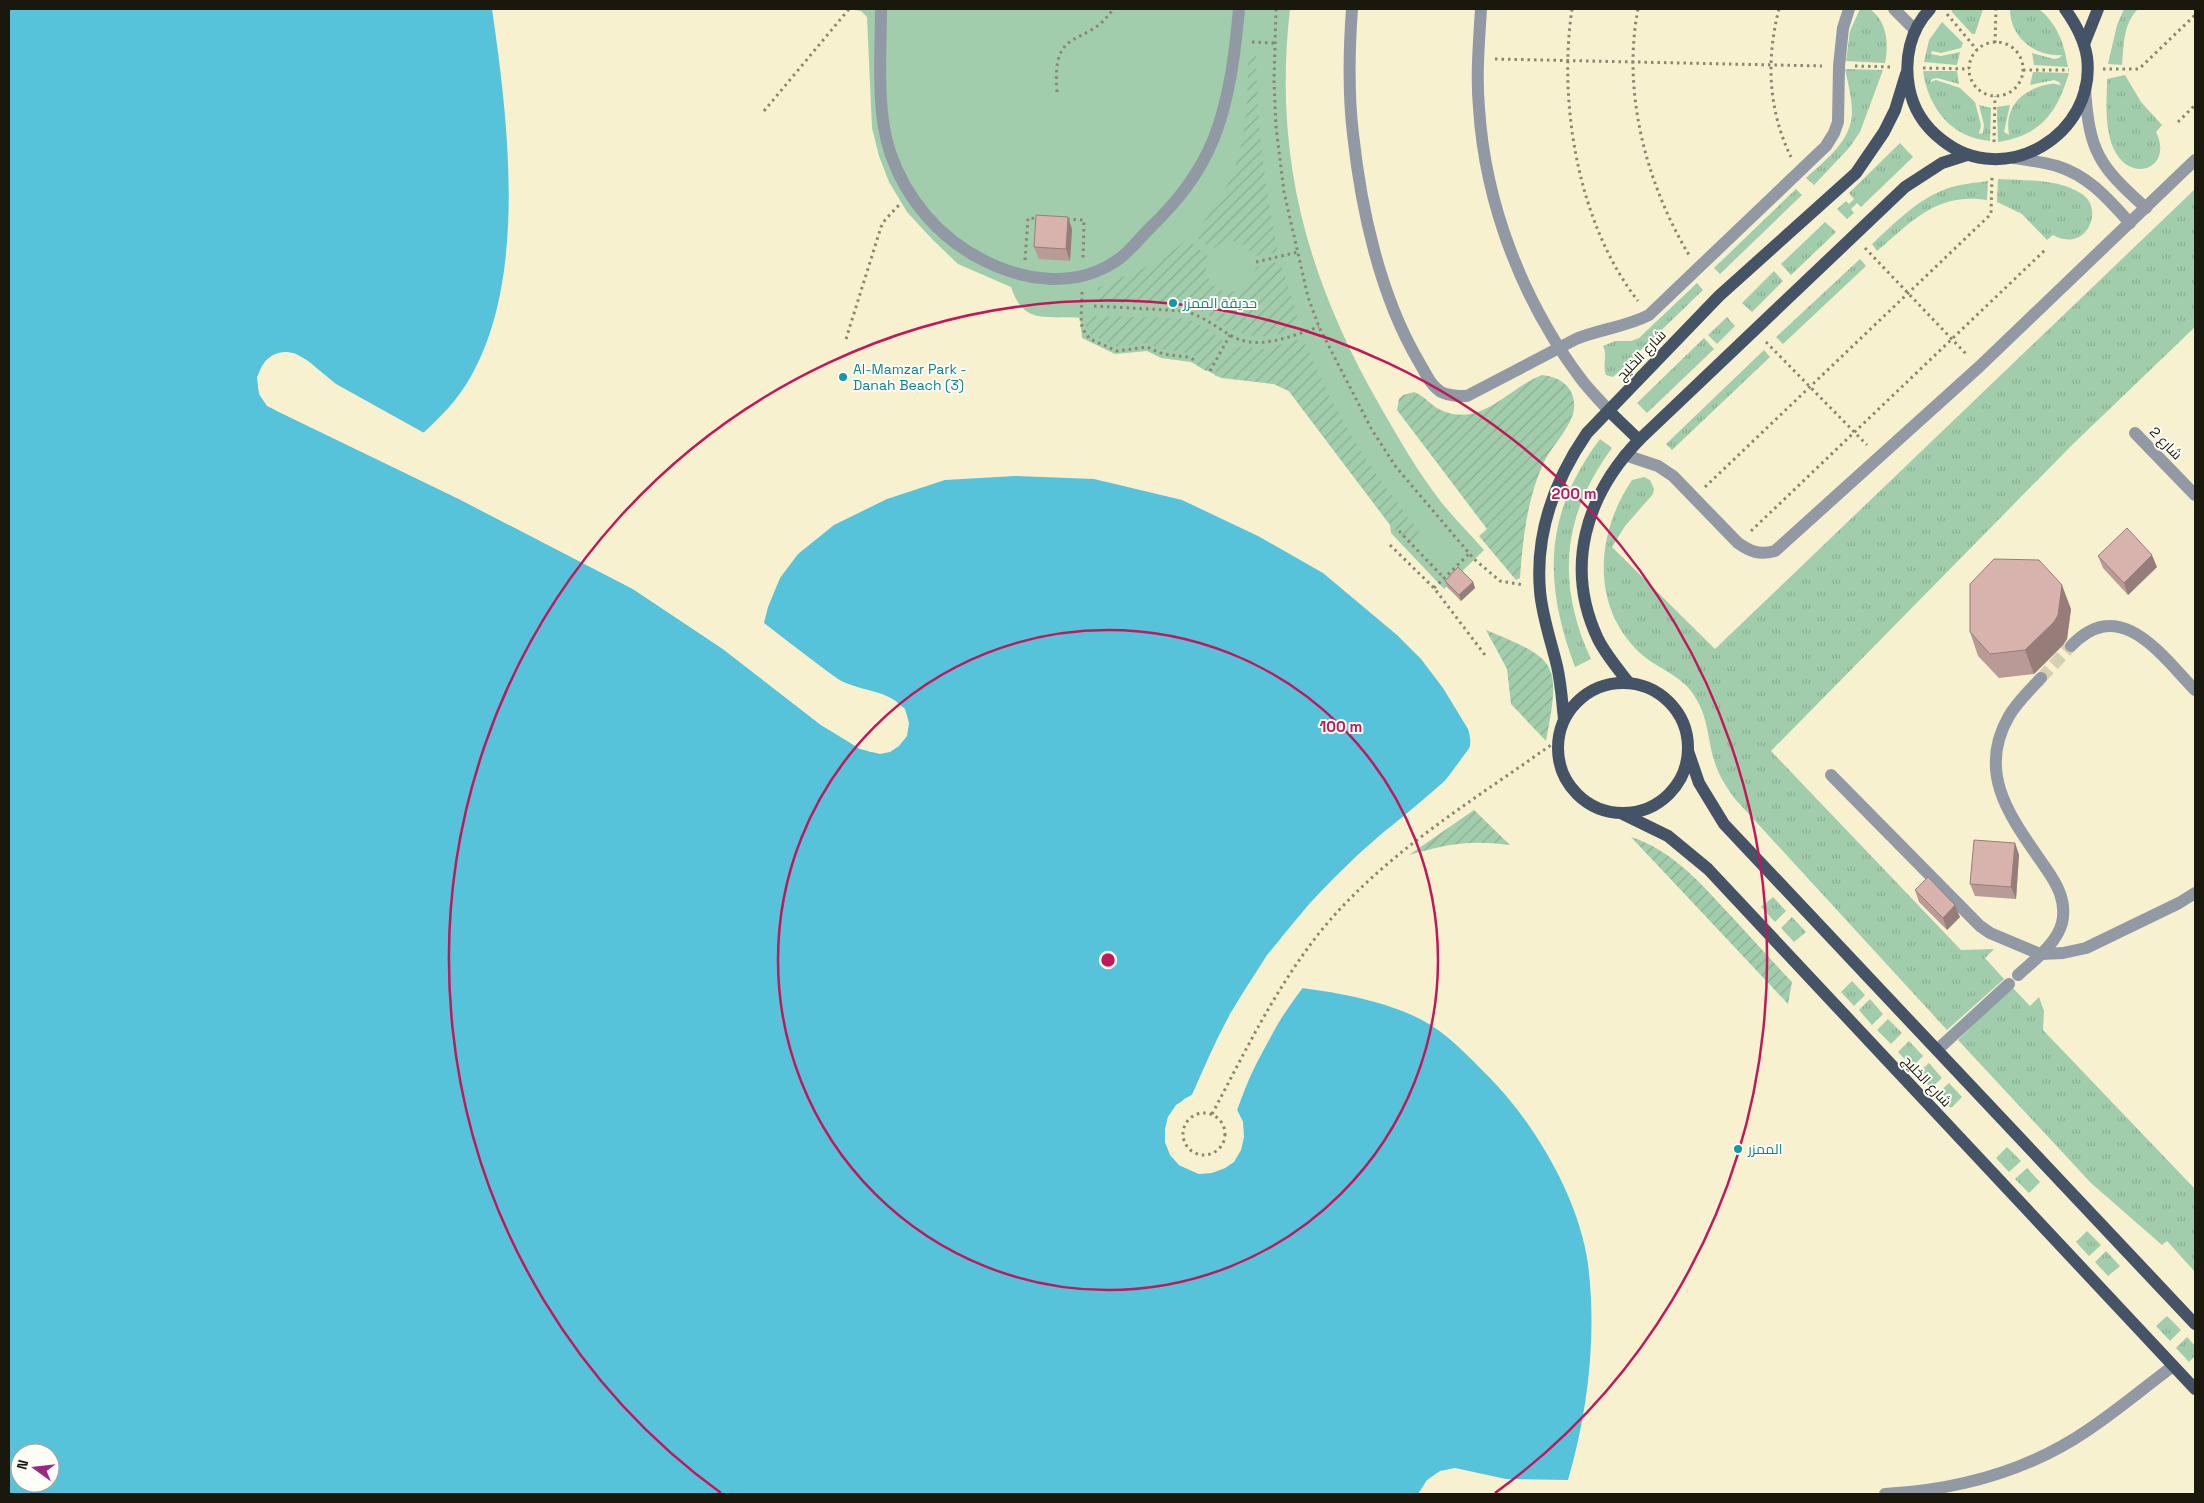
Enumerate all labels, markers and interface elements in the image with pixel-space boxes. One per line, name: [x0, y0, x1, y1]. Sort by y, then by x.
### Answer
place label: حديقة الممزر: [1182, 294, 1257, 312]
marker: حديقة الممزر: [1167, 297, 1179, 309]
street label: شارع الخليج: [1612, 326, 1670, 384]
place label: Al-Mamzar Park - Danah Beach (3): [853, 360, 967, 394]
marker: Al-Mamzar Park - Danah Beach (3): [837, 371, 849, 383]
street label: شارع 2: [2146, 423, 2186, 463]
text: 200 m: [1552, 484, 1596, 503]
text: 100 m: [1320, 717, 1362, 736]
centre of rings: [1099, 951, 1117, 969]
street label: شارع الخليج: [1899, 1051, 1955, 1111]
place label: الممزر: [1747, 1140, 1782, 1158]
marker: الممزر: [1732, 1143, 1744, 1155]
north arrow: [10, 1443, 60, 1493]
text: N: [13, 1458, 32, 1472]

